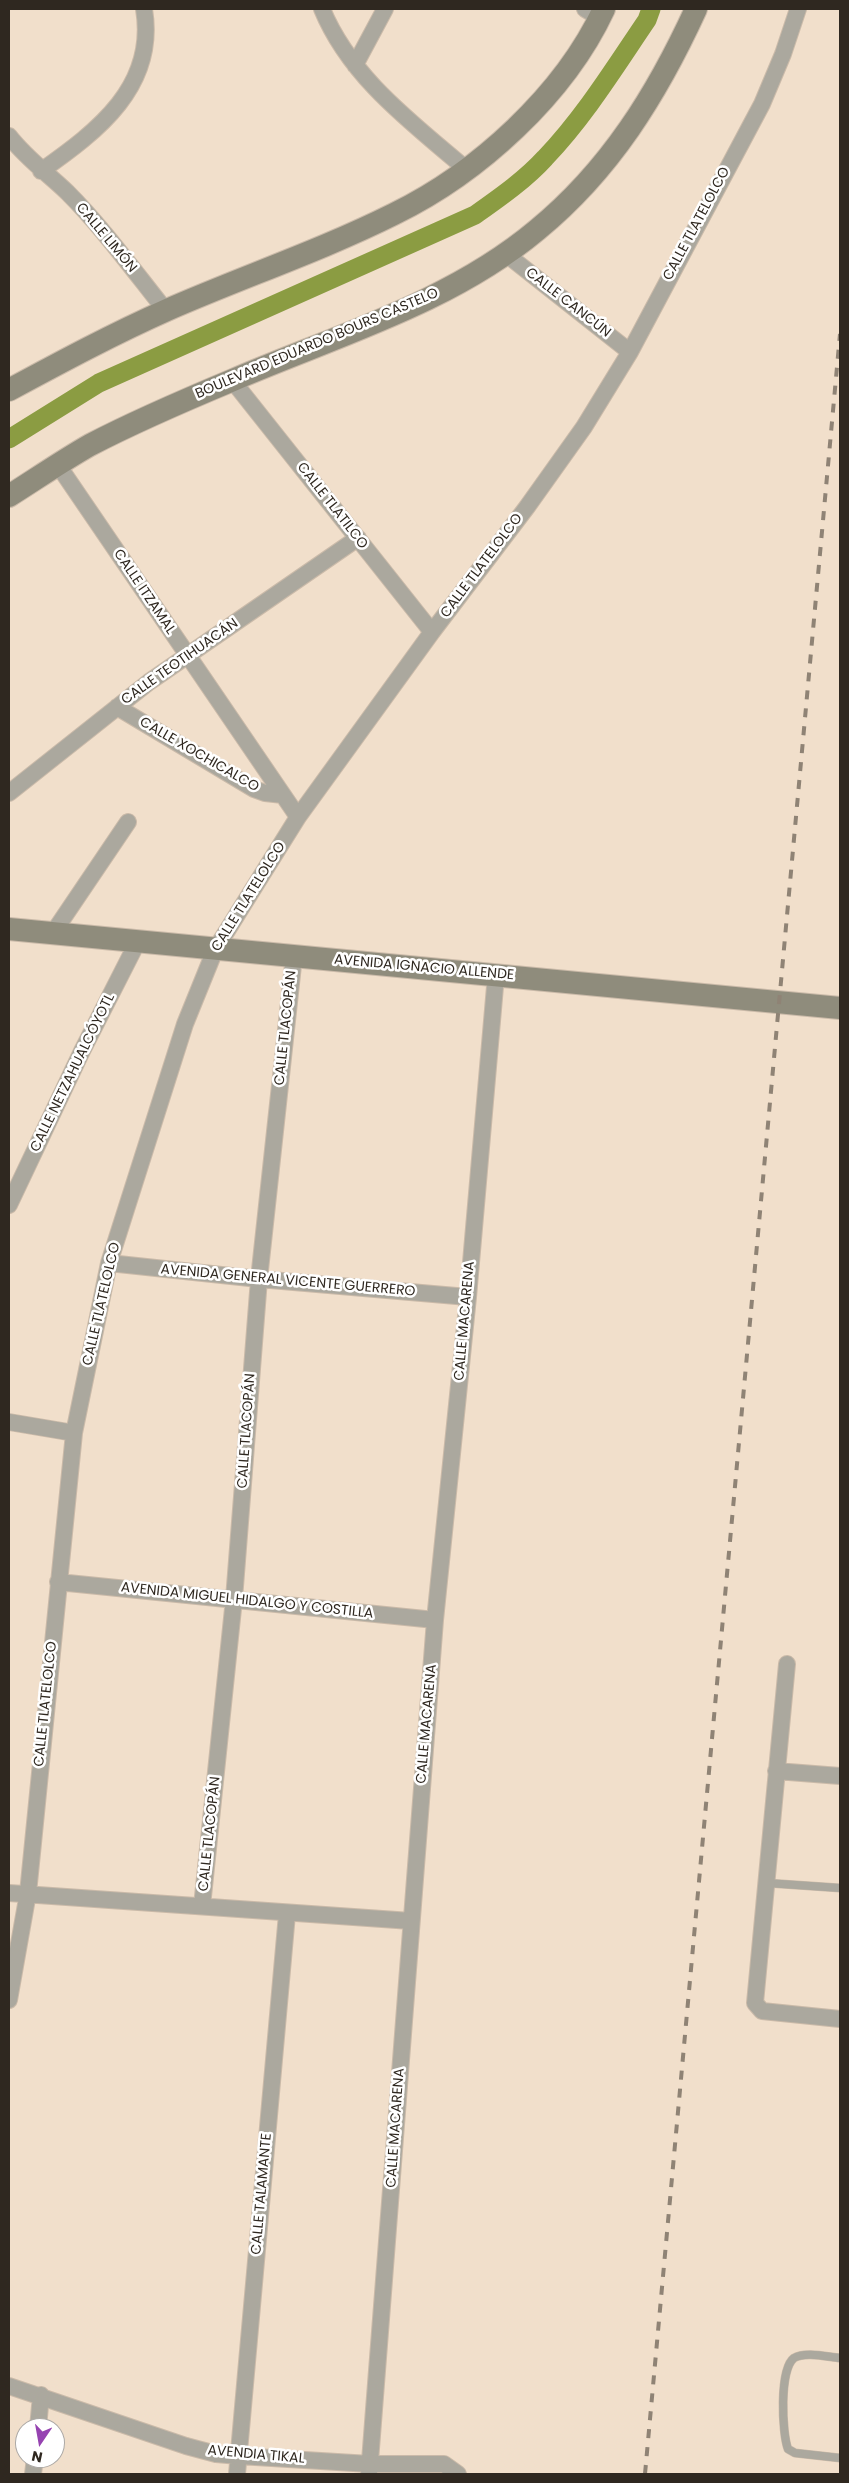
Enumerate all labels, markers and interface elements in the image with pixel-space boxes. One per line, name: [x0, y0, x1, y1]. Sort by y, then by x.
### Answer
street label: CALLE TLATELOLCO: [660, 164, 734, 284]
street label: CALLE LIMÓN: [72, 200, 140, 276]
street label: CALLE CANCÚN: [522, 265, 614, 341]
street label: BOULEVARD EDUARDO BOURS CASTELO: [193, 285, 441, 403]
street label: CALLE TLATILCO: [293, 459, 371, 553]
street label: CALLE TLATELOLCO: [437, 511, 527, 621]
street label: CALLE ITZAMAL: [109, 546, 179, 638]
street label: CALLE TEOTIHUACÁN: [118, 615, 242, 709]
street label: CALLE XOCHICALCO: [136, 714, 262, 796]
street label: CALLE TLATELOLCO: [208, 839, 290, 955]
street label: AVENIDA IGNACIO ALLENDE: [333, 952, 515, 984]
street label: CALLE TLACOPÁN: [272, 970, 300, 1086]
street label: CALLE NETZAHUALCÓYOTL: [27, 991, 119, 1155]
street label: CALLE TLATELOLCO: [80, 1241, 124, 1367]
street label: AVENIDA GENERAL VICENTE GUERRERO: [160, 1261, 416, 1301]
street label: CALLE MACARENA: [451, 1261, 479, 1381]
street label: CALLE TLACOPÁN: [235, 1373, 259, 1489]
street label: AVENIDA MIGUEL HIDALGO Y COSTILLA: [120, 1579, 374, 1623]
street label: CALLE TLATELOLCO: [31, 1640, 61, 1768]
street label: CALLE MACARENA: [413, 1664, 441, 1784]
street label: CALLE TLACOPÁN: [196, 1776, 224, 1892]
street label: CALLE MACARENA: [383, 2068, 409, 2188]
street label: CALLE TALAMANTE: [248, 2133, 276, 2255]
north arrow: [15, 2418, 65, 2468]
street label: AVENDIA TIKAL: [207, 2442, 305, 2468]
text: N: [30, 2446, 44, 2468]

